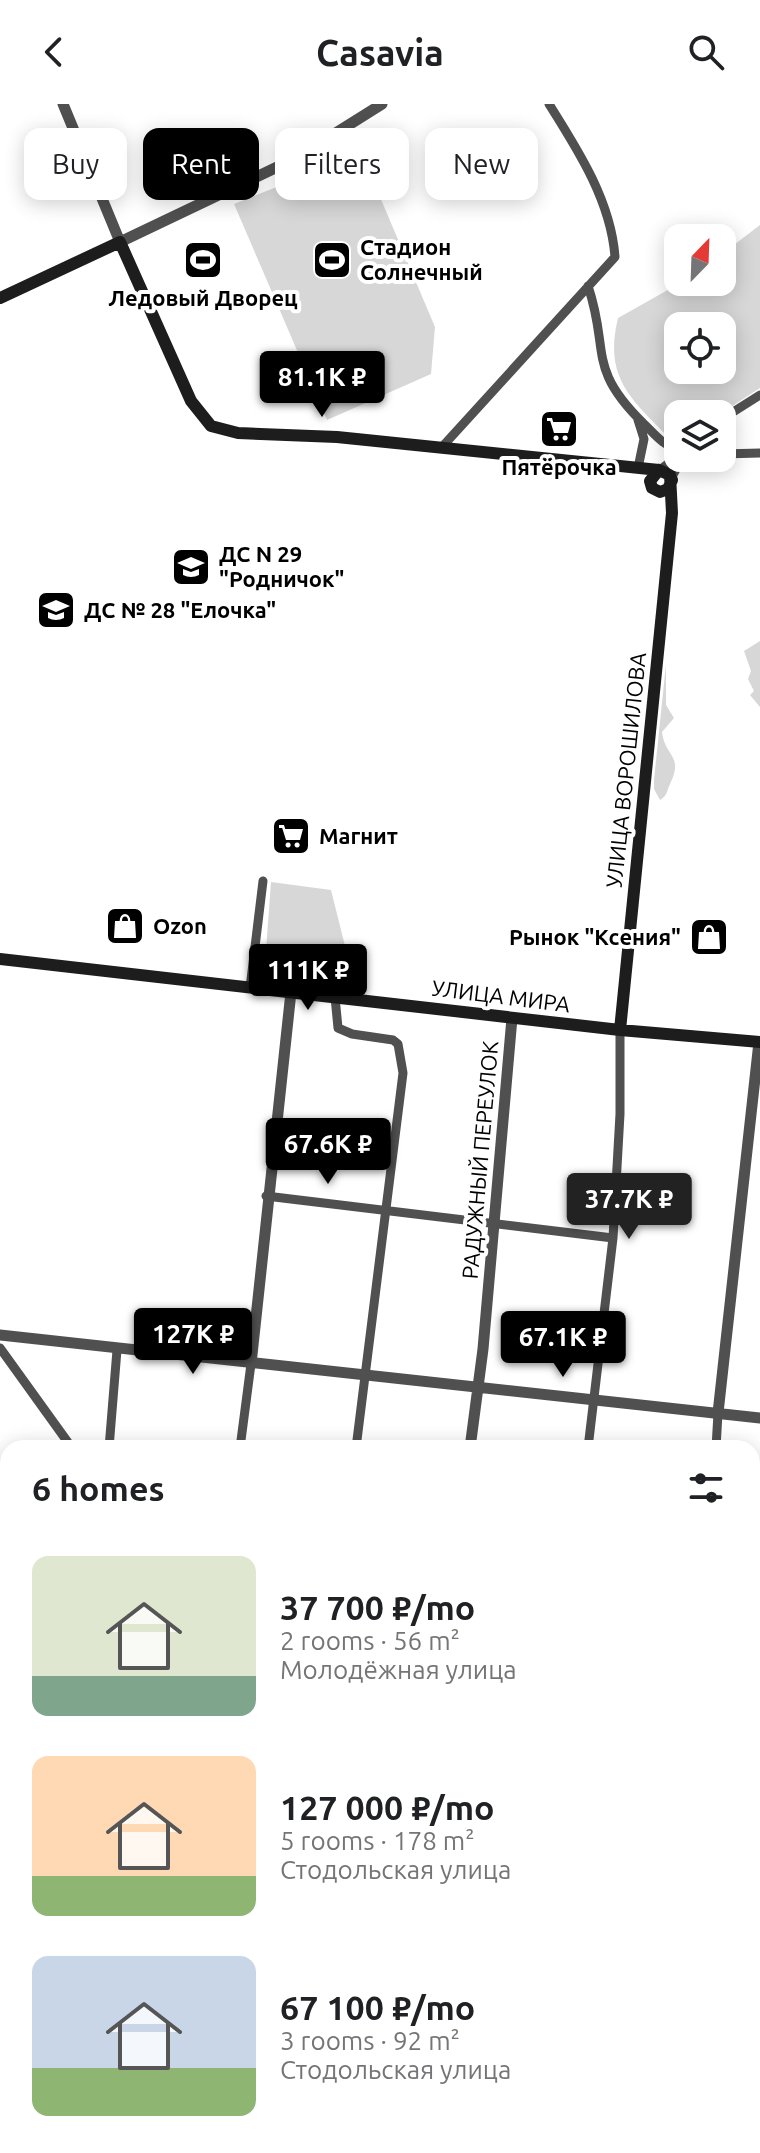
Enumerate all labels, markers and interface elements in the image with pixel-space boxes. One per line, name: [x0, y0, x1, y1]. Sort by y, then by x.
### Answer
icon: back: [32, 30, 76, 74]
icon: search: [684, 30, 728, 74]
text: Casavia: [316, 32, 444, 73]
chip: Buy: [24, 128, 127, 200]
chip: Rent: [143, 128, 259, 200]
chip: Filters: [275, 128, 409, 200]
chip: New: [425, 128, 538, 200]
north arrow: [664, 224, 736, 296]
map controls: [664, 224, 736, 472]
place label: Стадион Солнечный: [360, 234, 483, 284]
sports icon: Ледовый Дворец: [182, 239, 224, 281]
sports icon: Стадион Солнечный: [311, 239, 353, 281]
place label: Ледовый Дворец: [108, 285, 298, 310]
button: locate: [664, 312, 736, 384]
pin: 81.1K ₽: [248, 351, 396, 419]
text: 81.1K ₽: [278, 362, 366, 391]
button: layers: [664, 400, 736, 472]
supermarket icon: Пятёрочка: [538, 408, 580, 450]
place label: Пятёрочка: [501, 454, 617, 479]
place label: ДС N 29 "Родничок": [219, 541, 345, 591]
school or university icon: ДС N 29 "Родничок": [170, 546, 212, 588]
school or university icon: ДС № 28 "Елочка": [35, 589, 77, 631]
place label: ДС № 28 "Елочка": [84, 597, 276, 622]
street label: УЛИЦА ВОРОШИЛОВА: [601, 650, 650, 889]
supermarket icon: Магнит: [270, 815, 312, 857]
place label: Магнит: [319, 823, 398, 848]
shop icon: Ozon: [104, 905, 146, 947]
place label: Ozon: [153, 913, 207, 938]
shop icon: Рынок "Ксения": [688, 916, 730, 958]
place label: Рынок "Ксения": [509, 924, 681, 949]
pin: 111K ₽: [243, 944, 373, 1012]
text: 111K ₽: [267, 955, 349, 984]
street label: УЛИЦА МИРА: [431, 975, 572, 1016]
street label: РАДУЖНЫЙ ПЕРЕУЛОК: [457, 1039, 502, 1280]
pin: 67.6K ₽: [254, 1118, 402, 1186]
text: 67.6K ₽: [284, 1129, 372, 1158]
pin: 37.7K ₽: [555, 1173, 703, 1241]
text: 37.7K ₽: [585, 1184, 673, 1213]
pin: 127K ₽: [128, 1308, 258, 1376]
pin: 67.1K ₽: [489, 1311, 637, 1379]
text: 127K ₽: [152, 1319, 234, 1348]
text: 67.1K ₽: [519, 1322, 607, 1351]
icon: filters: [684, 1466, 728, 1510]
text: 6 homes: [32, 1469, 165, 1507]
icon: home: [96, 1588, 192, 1684]
text: 37 700 ₽/mo: [280, 1588, 475, 1626]
text: 2 rooms · 56 m²: [280, 1626, 460, 1655]
text: Молодёжная улица: [280, 1655, 517, 1684]
icon: home: [96, 1788, 192, 1884]
text: 127 000 ₽/mo: [280, 1788, 494, 1826]
text: 5 rooms · 178 m²: [280, 1826, 475, 1855]
text: Стодольская улица: [280, 1855, 511, 1884]
icon: home: [96, 1988, 192, 2084]
text: 67 100 ₽/mo: [280, 1988, 475, 2026]
text: 3 rooms · 92 m²: [280, 2026, 460, 2055]
text: Стодольская улица: [280, 2055, 511, 2084]

